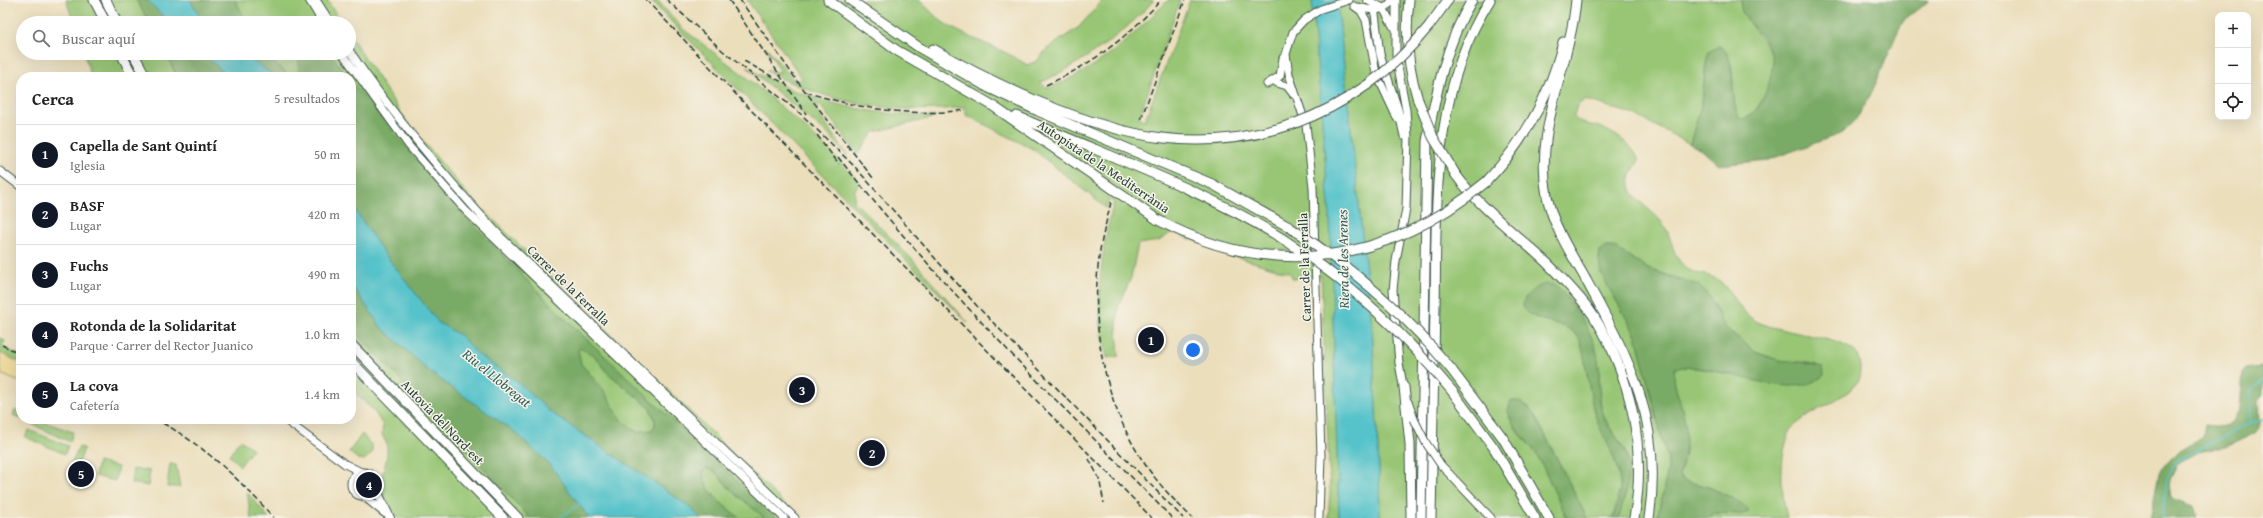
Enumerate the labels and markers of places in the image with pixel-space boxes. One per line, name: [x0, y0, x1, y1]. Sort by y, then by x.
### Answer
pin: 1: [1138, 325, 1164, 355]
pin: 3: [789, 375, 815, 405]
pin: 2: [859, 438, 885, 468]
pin: 5: [68, 459, 94, 489]
pin: 4: [356, 470, 382, 500]

